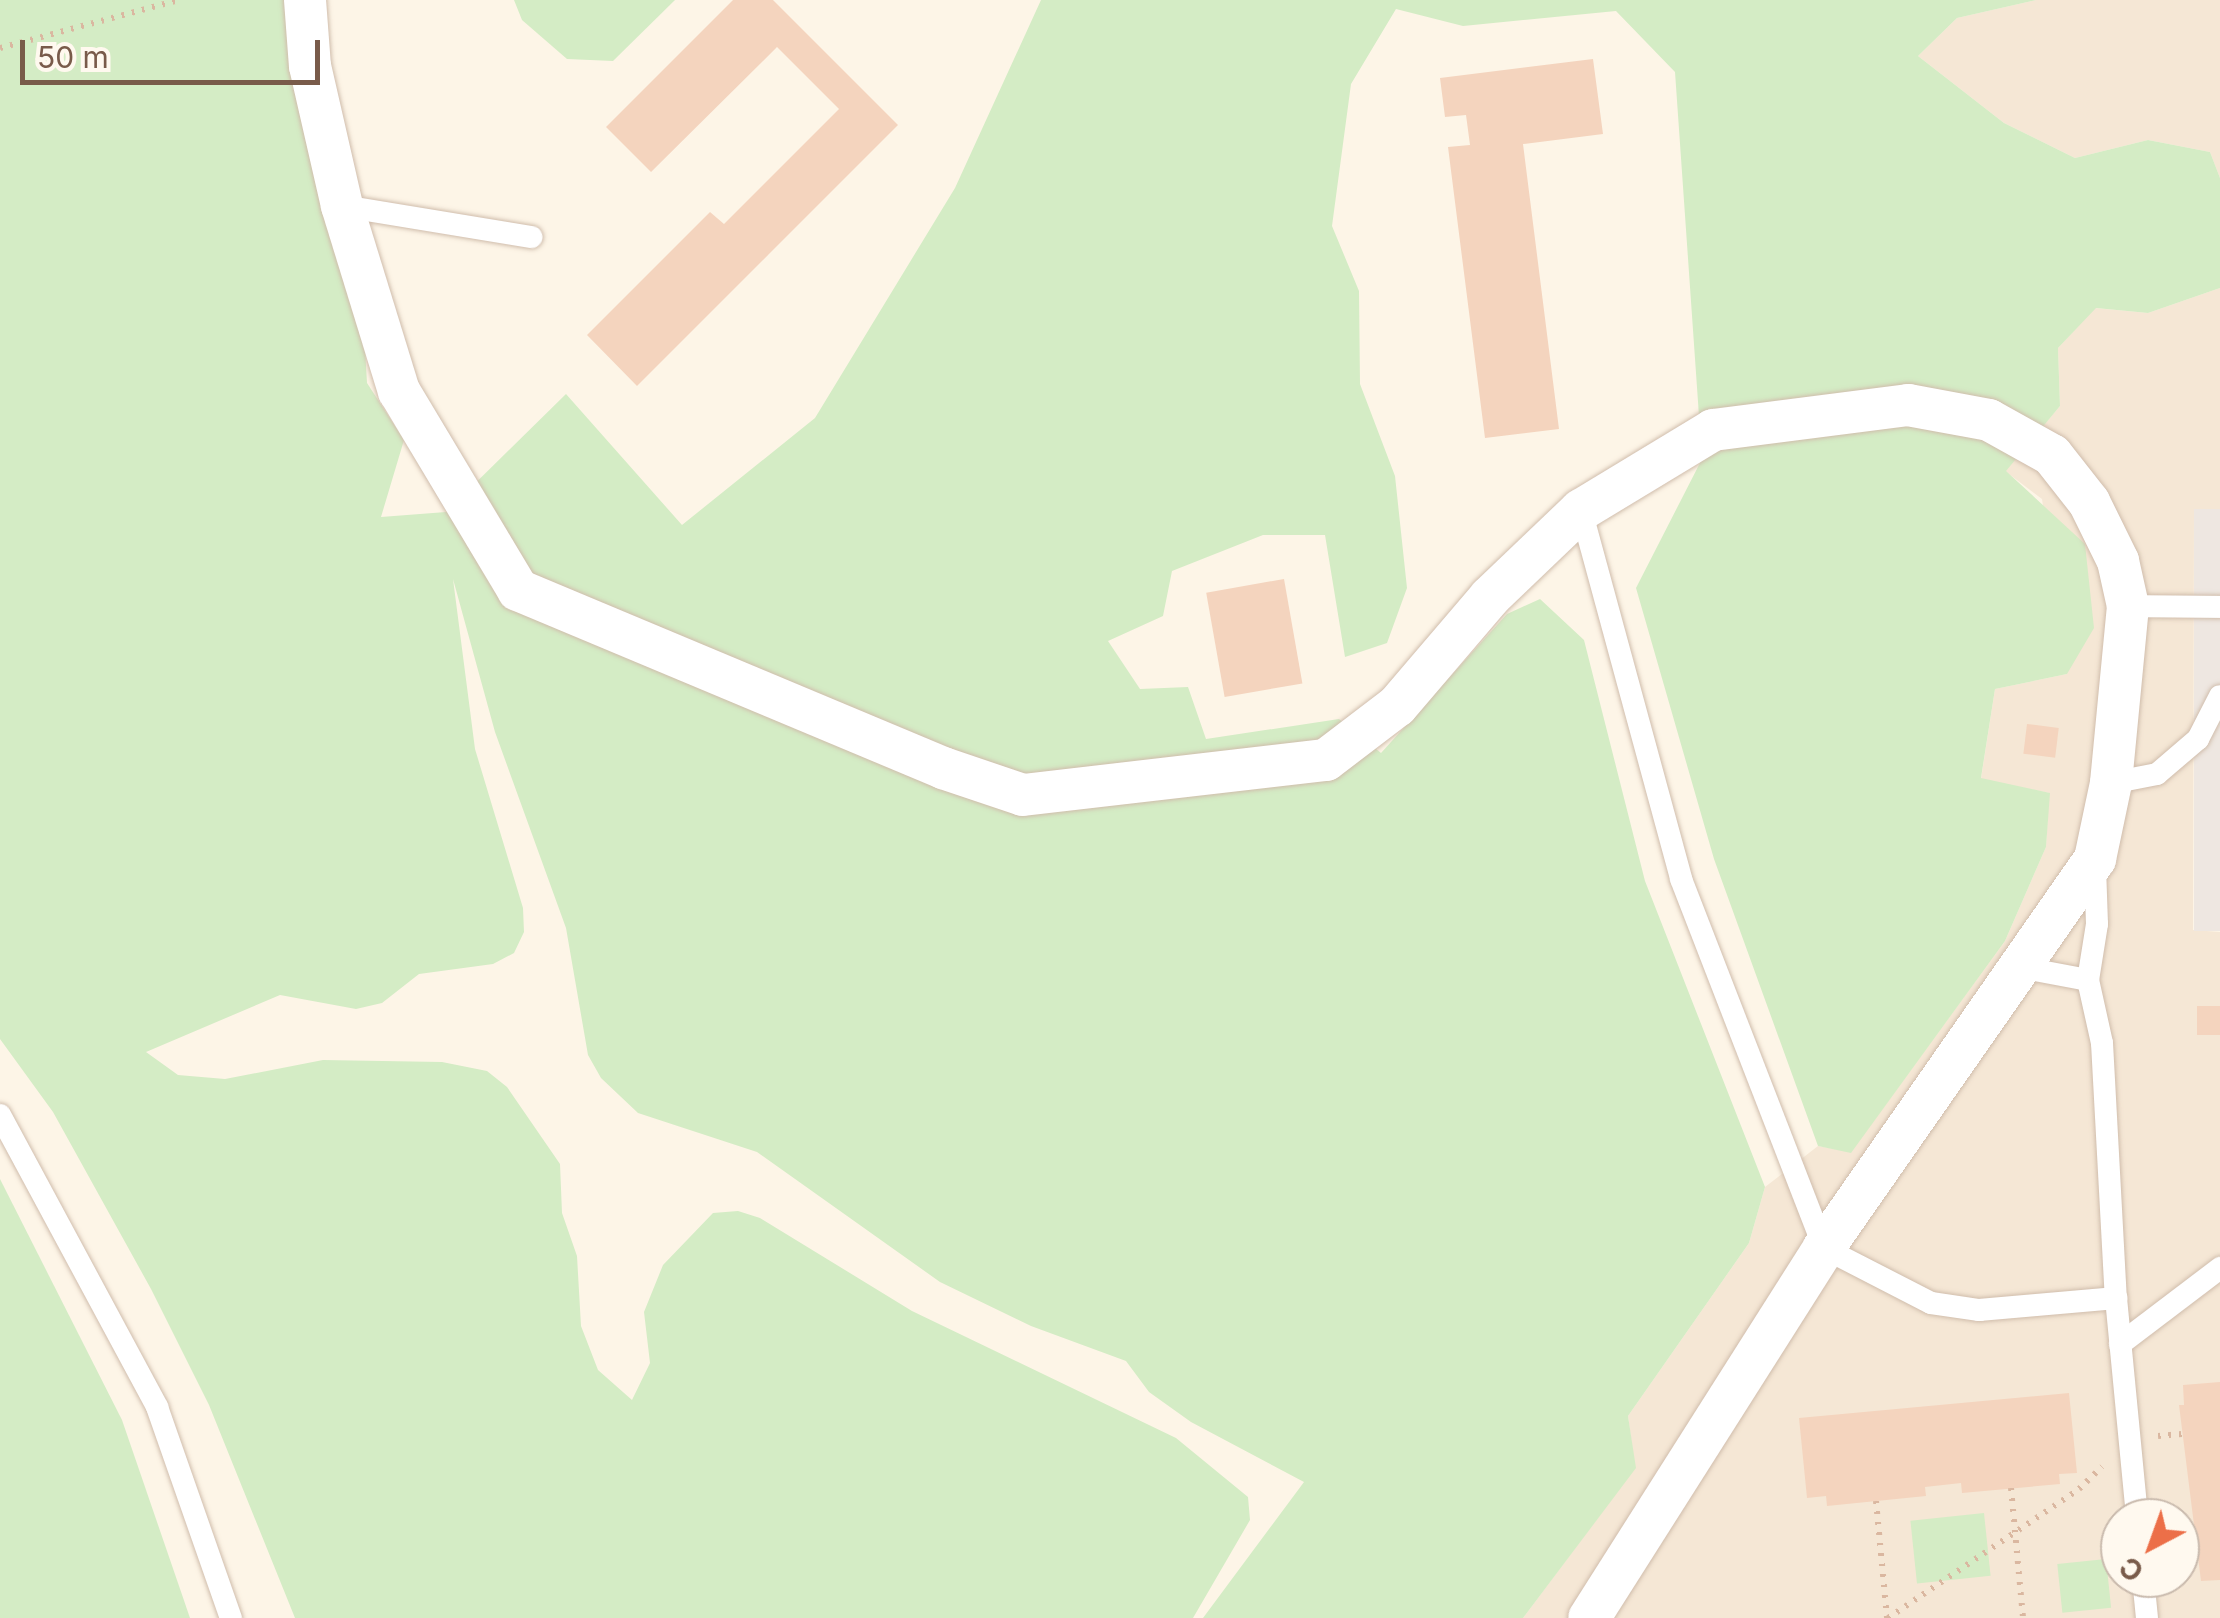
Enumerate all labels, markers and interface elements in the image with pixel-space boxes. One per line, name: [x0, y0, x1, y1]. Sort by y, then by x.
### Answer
scale bar: [25, 20, 325, 82]
text: 50 m: [37, 39, 109, 75]
north arrow: [2100, 1498, 2200, 1598]
text: С: [2113, 1550, 2151, 1589]

